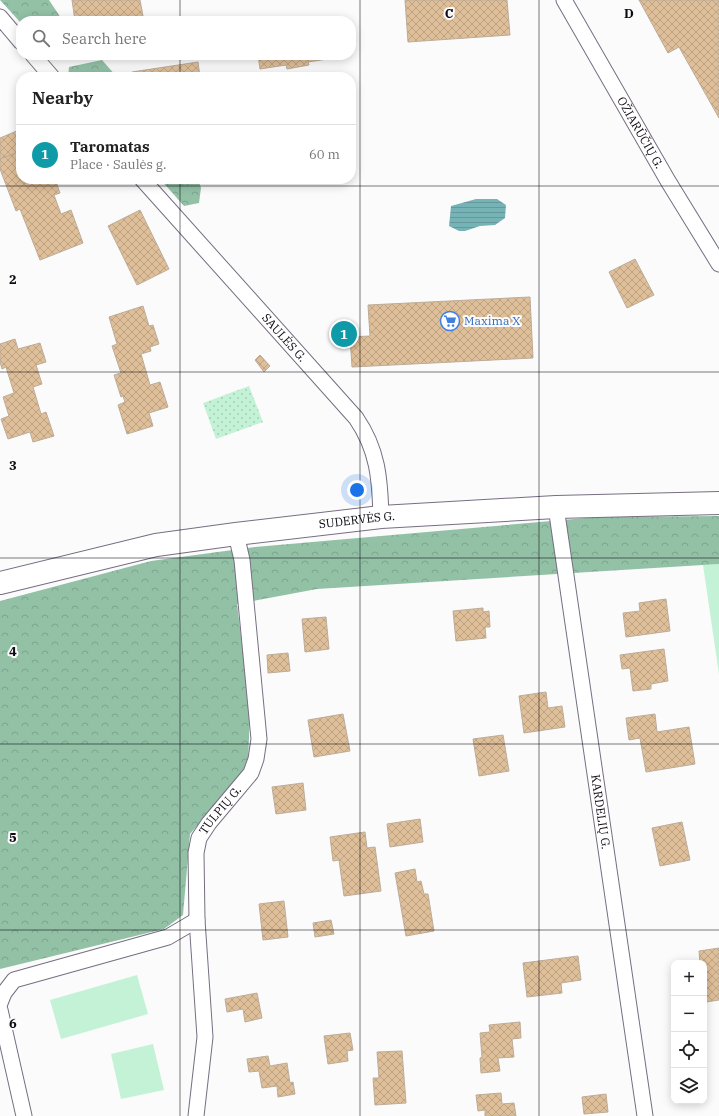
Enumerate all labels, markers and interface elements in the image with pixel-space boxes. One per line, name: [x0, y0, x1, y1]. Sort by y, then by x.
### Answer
text: C: [445, 5, 454, 22]
text: D: [624, 5, 634, 22]
search box: [16, 16, 356, 60]
icon: search: [30, 27, 52, 49]
text: Search here: [62, 29, 147, 48]
text: Nearby: [32, 87, 93, 109]
street label: OŽIARŪČIŲ G.: [614, 94, 667, 171]
text: Taromatas: [70, 137, 150, 156]
text: 1: [41, 146, 49, 163]
text: 60 m: [309, 146, 340, 163]
text: Place · Saulės g.: [70, 156, 167, 173]
text: 2: [9, 271, 17, 288]
street label: SAULĖS G.: [259, 310, 310, 365]
supermarket icon: Maxima X: [439, 310, 461, 332]
place label: Maxima X: [464, 313, 520, 328]
pin: 1: [331, 319, 357, 349]
text: 3: [9, 457, 17, 474]
your location: [347, 480, 367, 500]
street label: SUDERVĖS G.: [318, 508, 395, 531]
text: 4: [9, 643, 17, 660]
street label: KARDELIŲ G.: [588, 773, 614, 850]
street label: TULPIŲ G.: [195, 783, 244, 837]
text: 5: [9, 829, 17, 846]
map controls: [671, 960, 707, 1104]
button: +: [671, 960, 707, 996]
button: −: [671, 996, 707, 1032]
text: 6: [9, 1015, 17, 1032]
button: locate: [671, 1032, 707, 1068]
button: layers: [671, 1068, 707, 1104]

